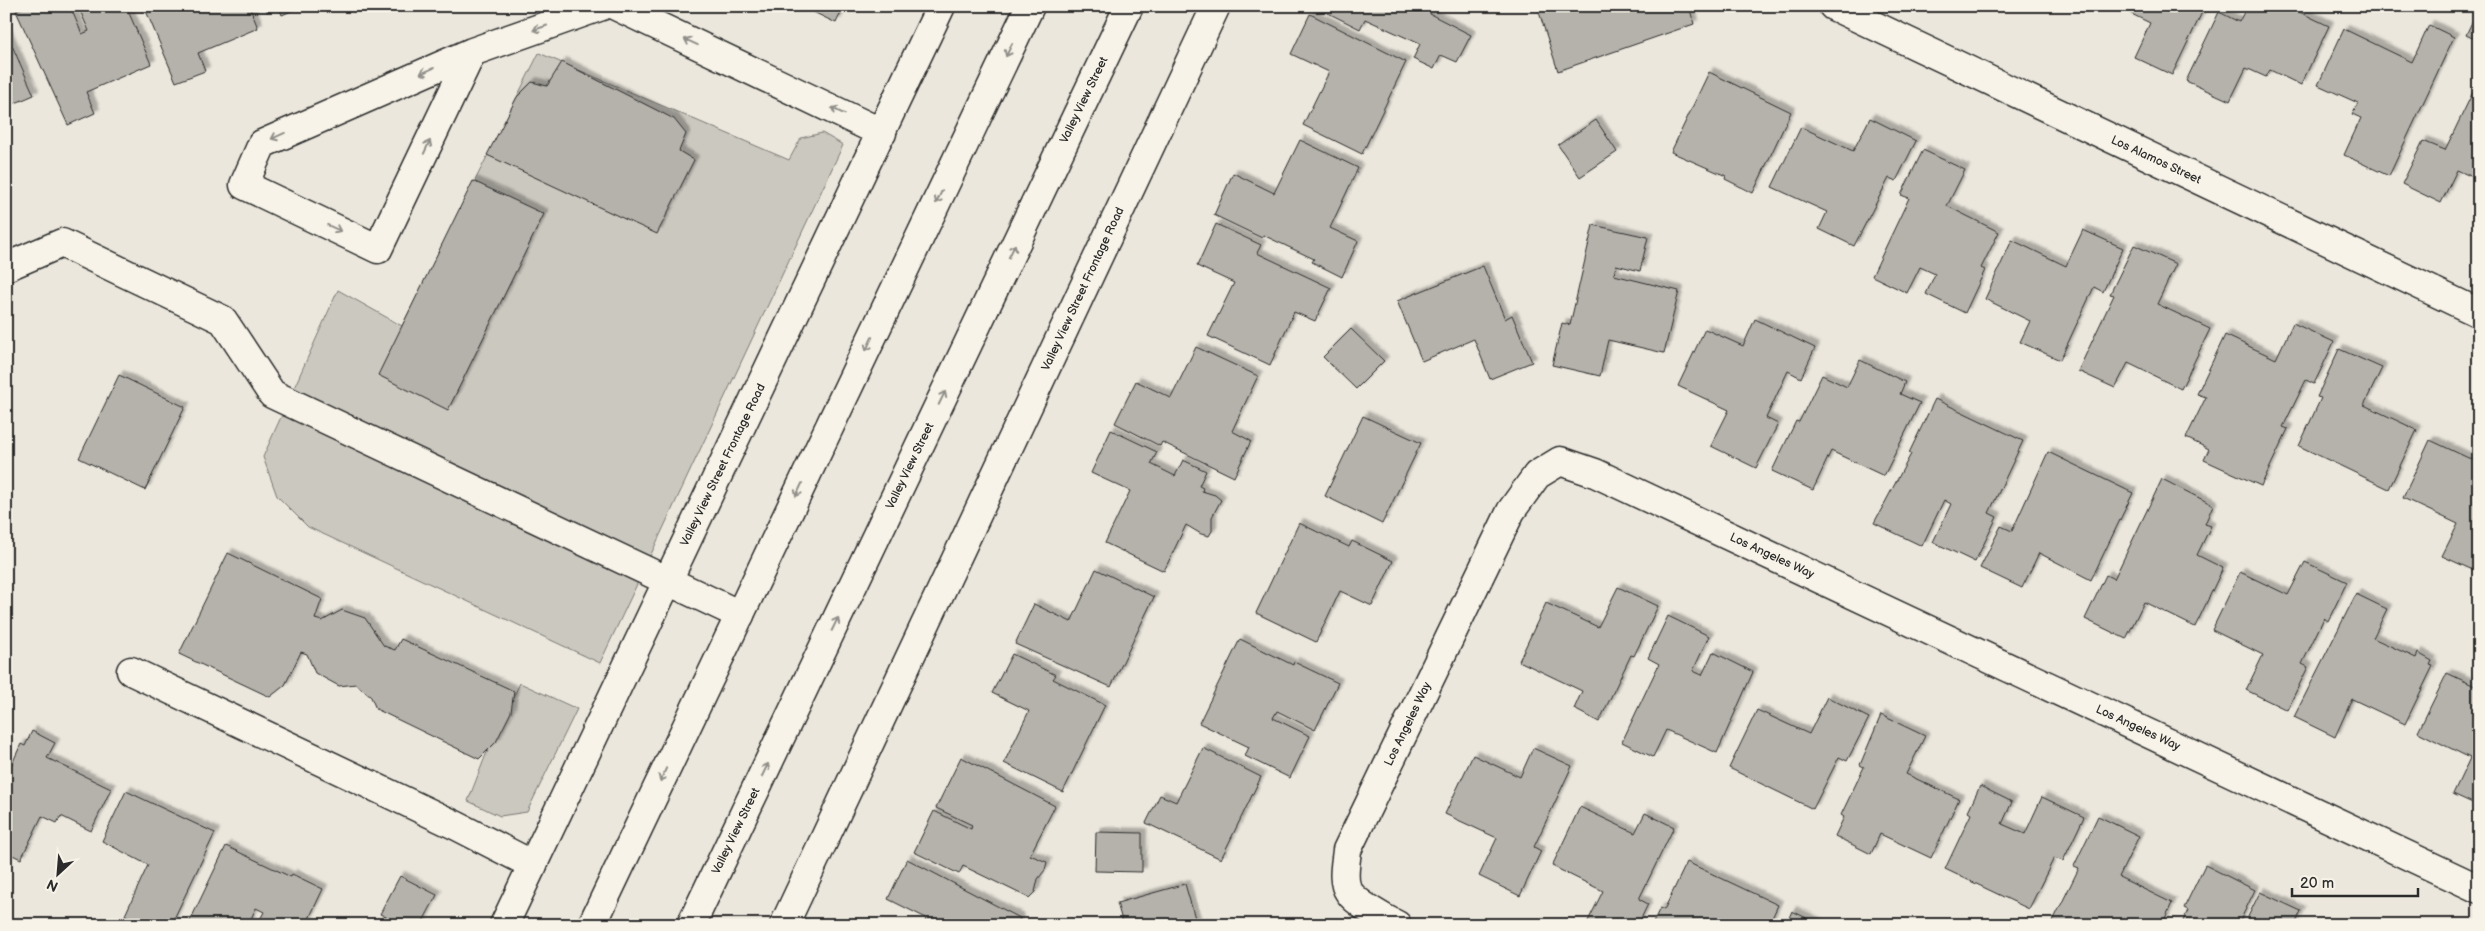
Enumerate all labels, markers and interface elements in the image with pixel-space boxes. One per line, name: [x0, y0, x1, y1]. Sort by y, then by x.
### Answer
one-way arrow: [532, 24, 548, 33]
one-way arrow: [684, 36, 699, 46]
one-way arrow: [1003, 42, 1013, 57]
street label: Valley View Street: [1057, 54, 1112, 146]
one-way arrow: [420, 67, 435, 77]
one-way arrow: [831, 106, 846, 116]
one-way arrow: [271, 132, 286, 142]
street label: Los Alamos Street: [2108, 133, 2204, 188]
one-way arrow: [422, 139, 432, 154]
one-way arrow: [934, 189, 943, 204]
street label: Valley View Street Frontage Road: [1038, 205, 1128, 373]
one-way arrow: [326, 223, 341, 233]
one-way arrow: [1008, 244, 1018, 259]
one-way arrow: [864, 336, 873, 351]
street label: Valley View Street Frontage Road: [677, 381, 769, 549]
one-way arrow: [938, 391, 948, 406]
street label: Valley View Street: [883, 420, 938, 512]
one-way arrow: [794, 482, 803, 497]
street label: Los Angeles Way: [1727, 530, 1817, 582]
one-way arrow: [830, 616, 840, 631]
street label: Los Angeles Way: [1381, 679, 1435, 768]
street label: Los Angeles Way: [2093, 702, 2183, 754]
one-way arrow: [760, 763, 770, 778]
one-way arrow: [658, 767, 667, 782]
street label: Valley View Street: [709, 785, 764, 877]
north arrow: [32, 848, 82, 898]
scale bar: [2292, 866, 2419, 898]
text: 20 m: [2300, 874, 2334, 893]
text: N: [44, 875, 61, 895]

